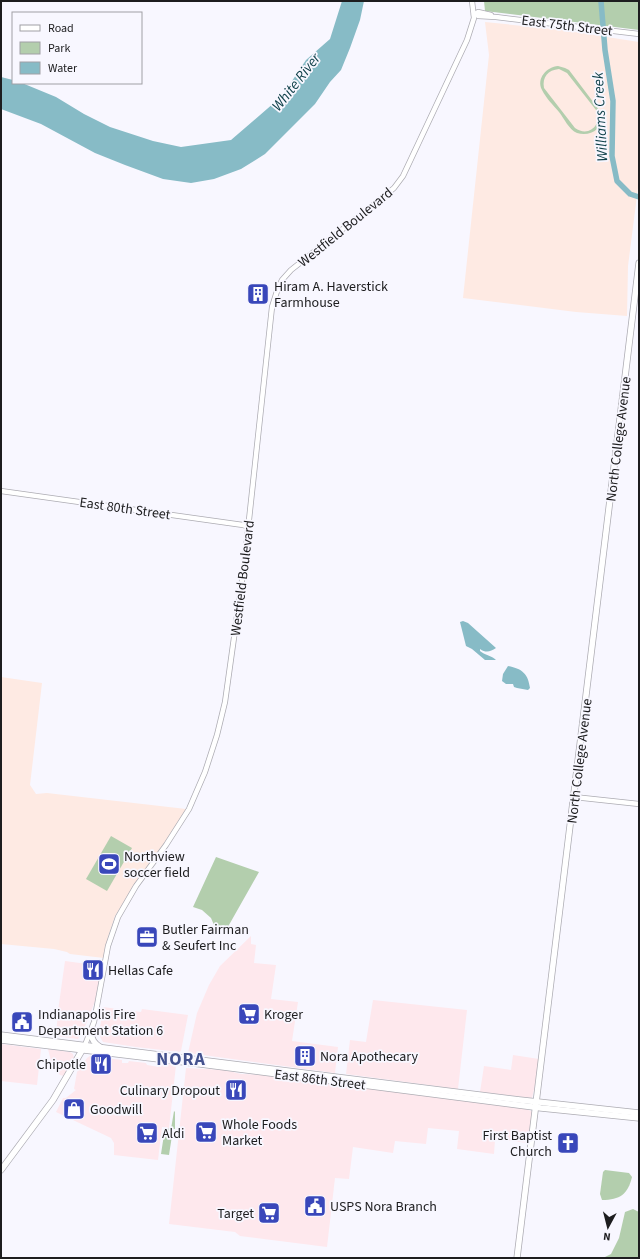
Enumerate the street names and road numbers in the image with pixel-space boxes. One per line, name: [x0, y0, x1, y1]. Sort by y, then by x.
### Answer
street label: East 75th Street: [520, 10, 614, 42]
street label: Westfield Boulevard: [294, 183, 397, 272]
street label: North College Avenue: [601, 375, 637, 503]
street label: East 80th Street: [78, 493, 172, 525]
street label: Westfield Boulevard: [226, 519, 260, 637]
street label: North College Avenue: [562, 697, 598, 825]
street label: East 86th Street: [273, 1064, 367, 1096]

